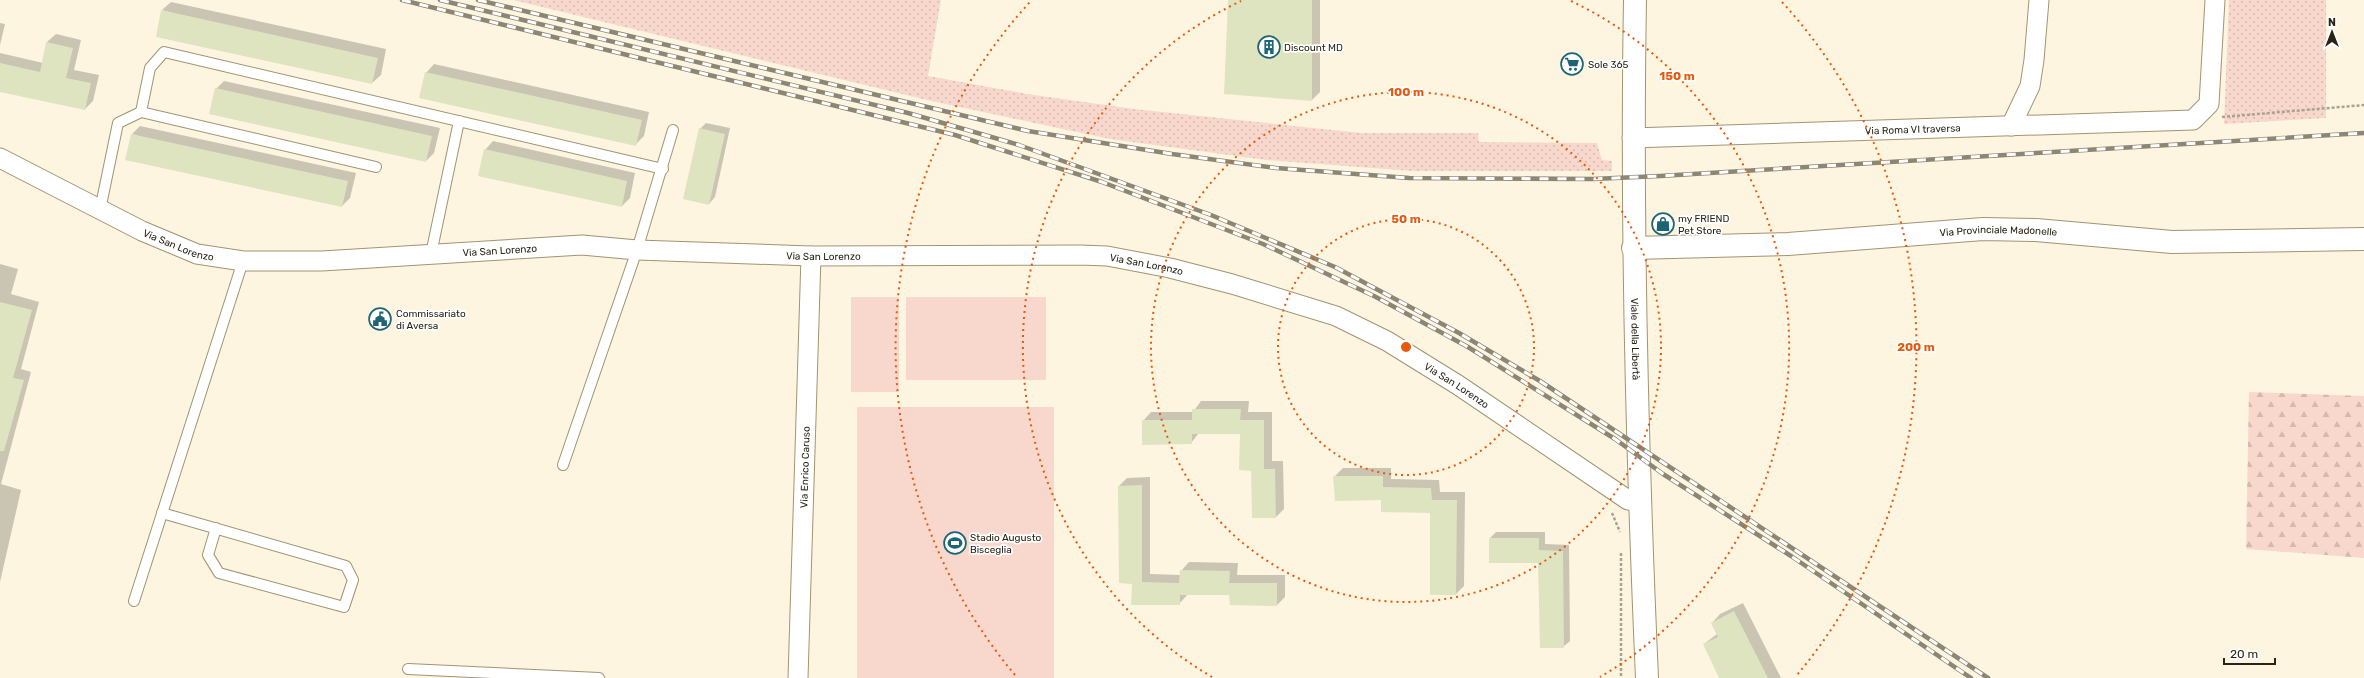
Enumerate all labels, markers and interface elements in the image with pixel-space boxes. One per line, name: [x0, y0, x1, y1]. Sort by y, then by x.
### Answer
north arrow: [2312, 12, 2352, 52]
text: N: [2328, 16, 2336, 29]
building icon: Discount MD: [1256, 34, 1282, 60]
place label: Discount MD: [1284, 42, 1343, 54]
supermarket icon: Sole 365: [1559, 51, 1585, 77]
place label: Sole 365: [1588, 59, 1628, 71]
text: 150 m: [1659, 69, 1695, 83]
text: 100 m: [1388, 85, 1424, 99]
street label: Via Roma VI traversa: [1865, 122, 1961, 138]
shop icon: my FRIEND Pet Store: [1650, 211, 1676, 237]
text: 50 m: [1391, 212, 1421, 226]
place label: my FRIEND Pet Store: [1678, 213, 1730, 237]
street label: Via Provinciale Madonelle: [1939, 224, 2058, 239]
street label: Via San Lorenzo: [141, 227, 215, 264]
street label: Via San Lorenzo: [462, 243, 538, 259]
street label: Via San Lorenzo: [786, 250, 861, 263]
street label: Via San Lorenzo: [1109, 252, 1185, 278]
street label: Viale della Libertà: [1628, 298, 1642, 380]
public building icon: Commissariato di Aversa: [367, 306, 393, 332]
place label: Commissariato di Aversa: [396, 308, 466, 332]
centre of rings: [1399, 340, 1413, 354]
text: 200 m: [1897, 340, 1935, 354]
street label: Via San Lorenzo: [1422, 361, 1491, 411]
street label: Via Enrico Caruso: [798, 426, 813, 508]
sports icon: Stadio Augusto Bisceglia: [942, 530, 968, 556]
place label: Stadio Augusto Bisceglia: [970, 532, 1042, 556]
scale bar: [2224, 640, 2275, 666]
text: 20 m: [2230, 647, 2258, 661]

